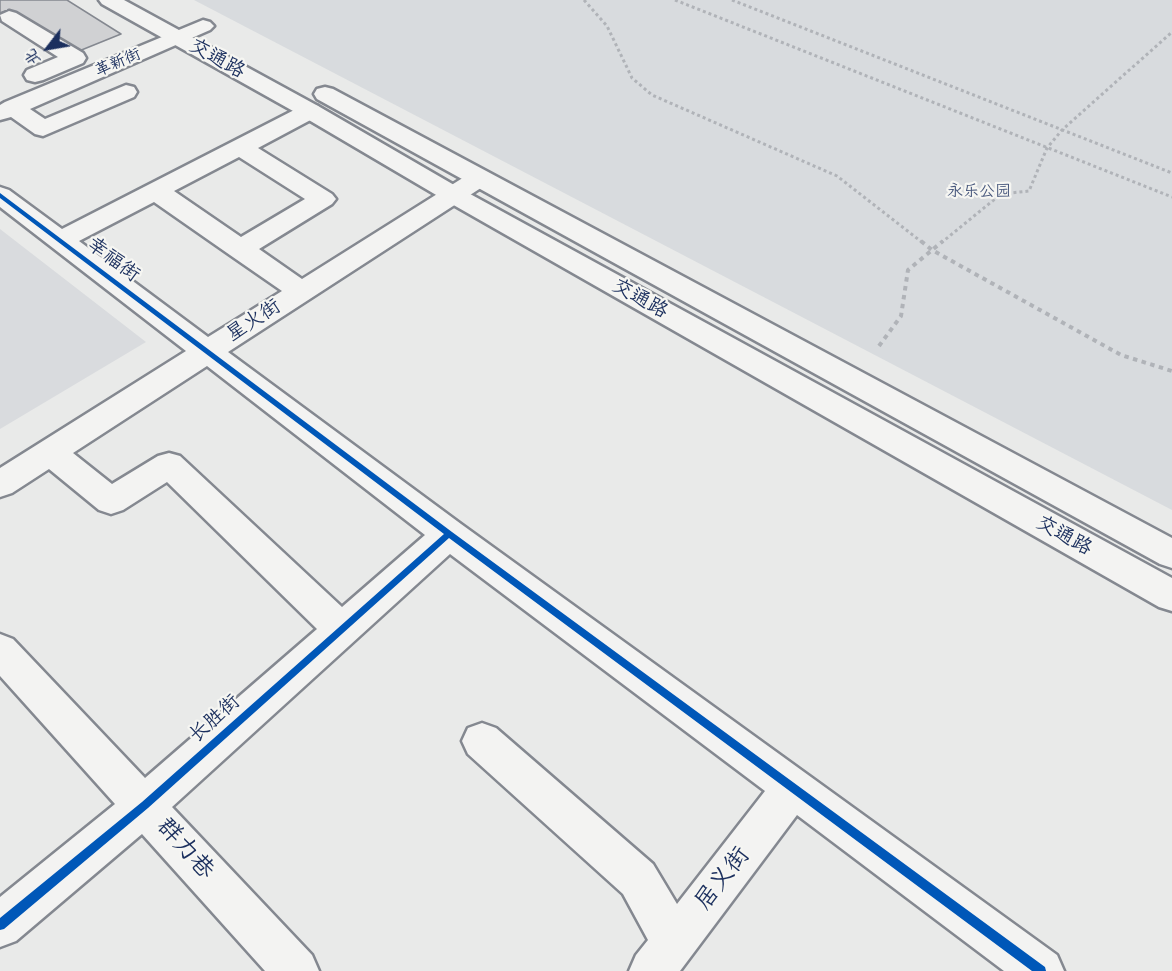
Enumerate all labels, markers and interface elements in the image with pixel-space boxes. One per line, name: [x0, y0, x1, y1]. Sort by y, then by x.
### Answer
north arrow: [18, 18, 78, 78]
street label: 交通路: [185, 34, 249, 84]
text: 北: [20, 45, 45, 69]
street label: 革新街: [92, 45, 144, 81]
park label: 永乐公园: [947, 182, 1011, 202]
street label: 幸福街: [82, 232, 144, 288]
street label: 交通路: [608, 274, 672, 324]
street label: 星火街: [222, 295, 286, 347]
street label: 交通路: [1032, 511, 1096, 561]
street label: 长胜街: [185, 690, 245, 748]
street label: 群力巷: [150, 813, 220, 885]
street label: 居义街: [689, 842, 757, 916]

